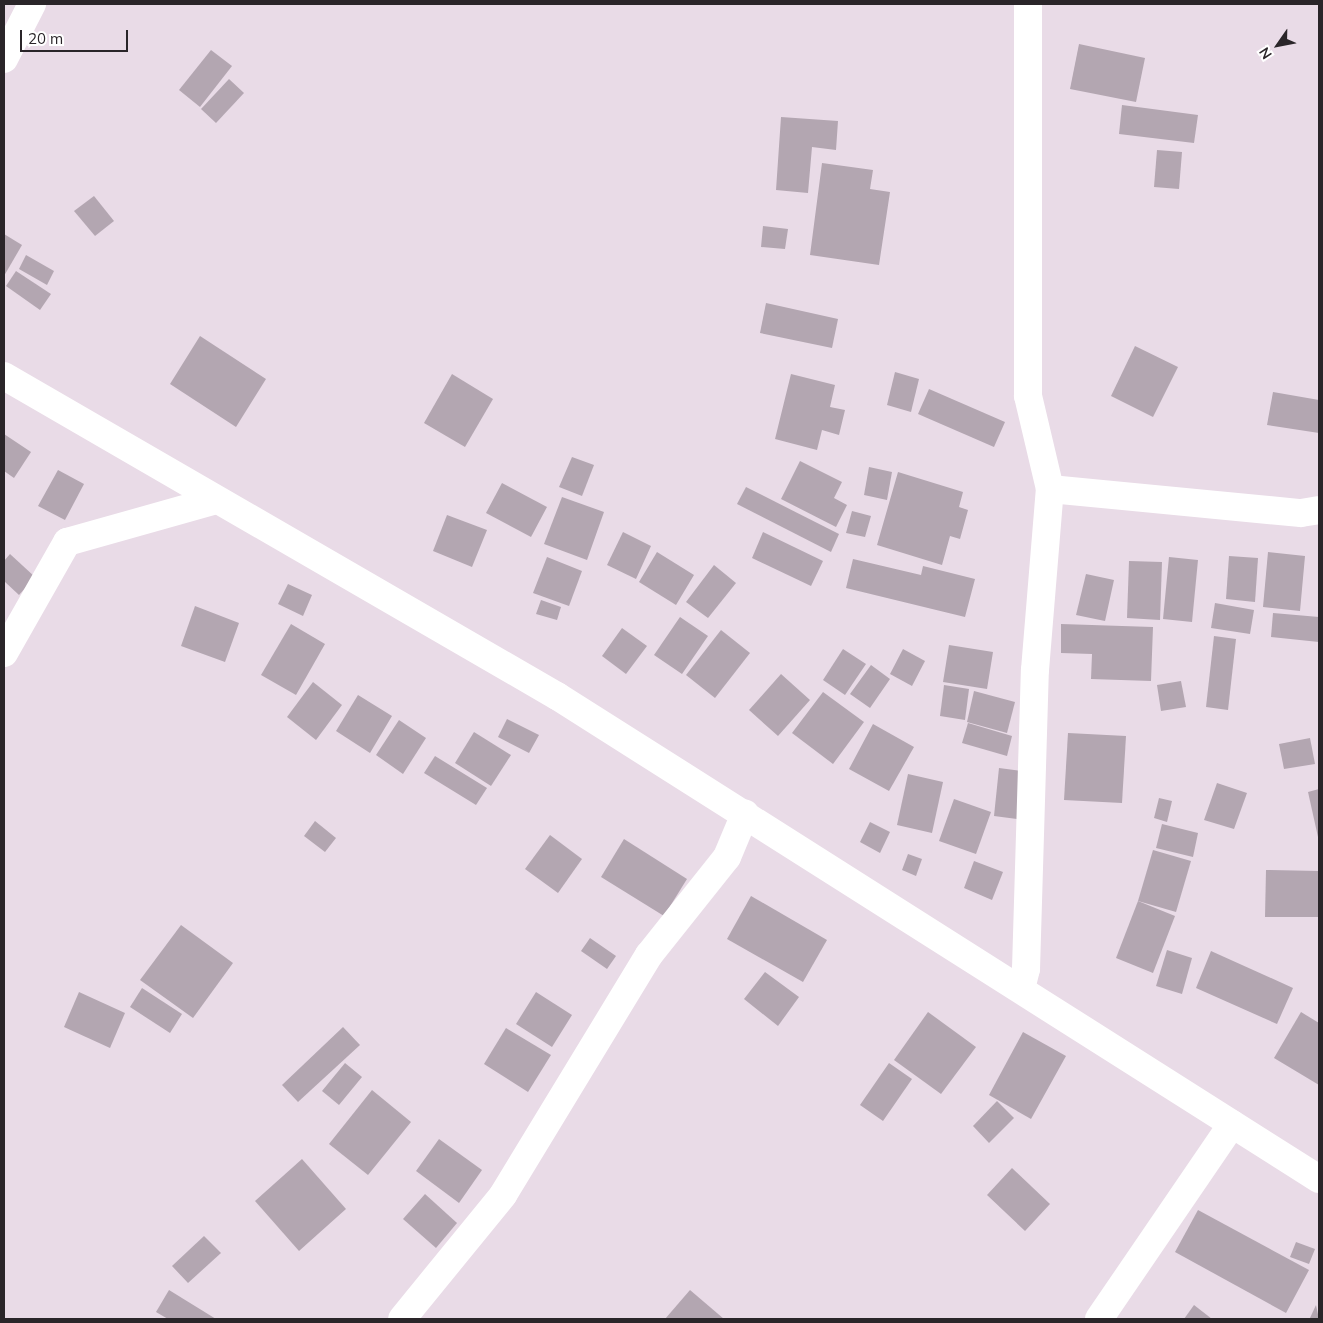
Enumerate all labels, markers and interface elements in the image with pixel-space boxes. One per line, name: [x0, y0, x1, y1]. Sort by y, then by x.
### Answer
scale bar: [22, 20, 130, 52]
north arrow: [1253, 20, 1303, 70]
text: 20 m: [28, 29, 63, 48]
text: N: [1255, 44, 1276, 63]

